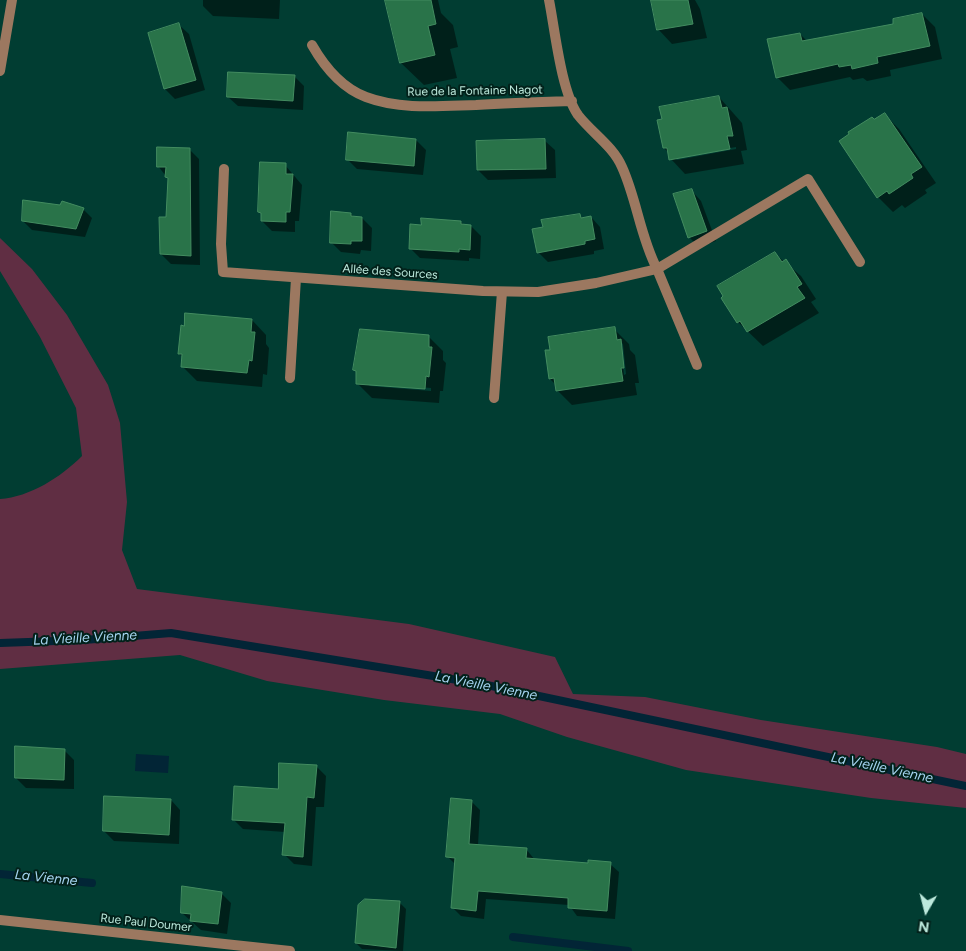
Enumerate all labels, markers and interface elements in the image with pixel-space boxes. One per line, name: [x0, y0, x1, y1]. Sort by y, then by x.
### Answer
street label: Rue de la Fontaine Nagot: [407, 83, 543, 99]
street label: Allée des Sources: [342, 261, 438, 283]
water label: La Vieille Vienne: [33, 627, 137, 649]
water label: La Vieille Vienne: [433, 668, 539, 704]
water label: La Vieille Vienne: [829, 749, 935, 787]
water label: La Vienne: [14, 866, 78, 890]
north arrow: [901, 886, 951, 936]
street label: Rue Paul Doumer: [100, 911, 192, 935]
text: N: [917, 917, 930, 936]

